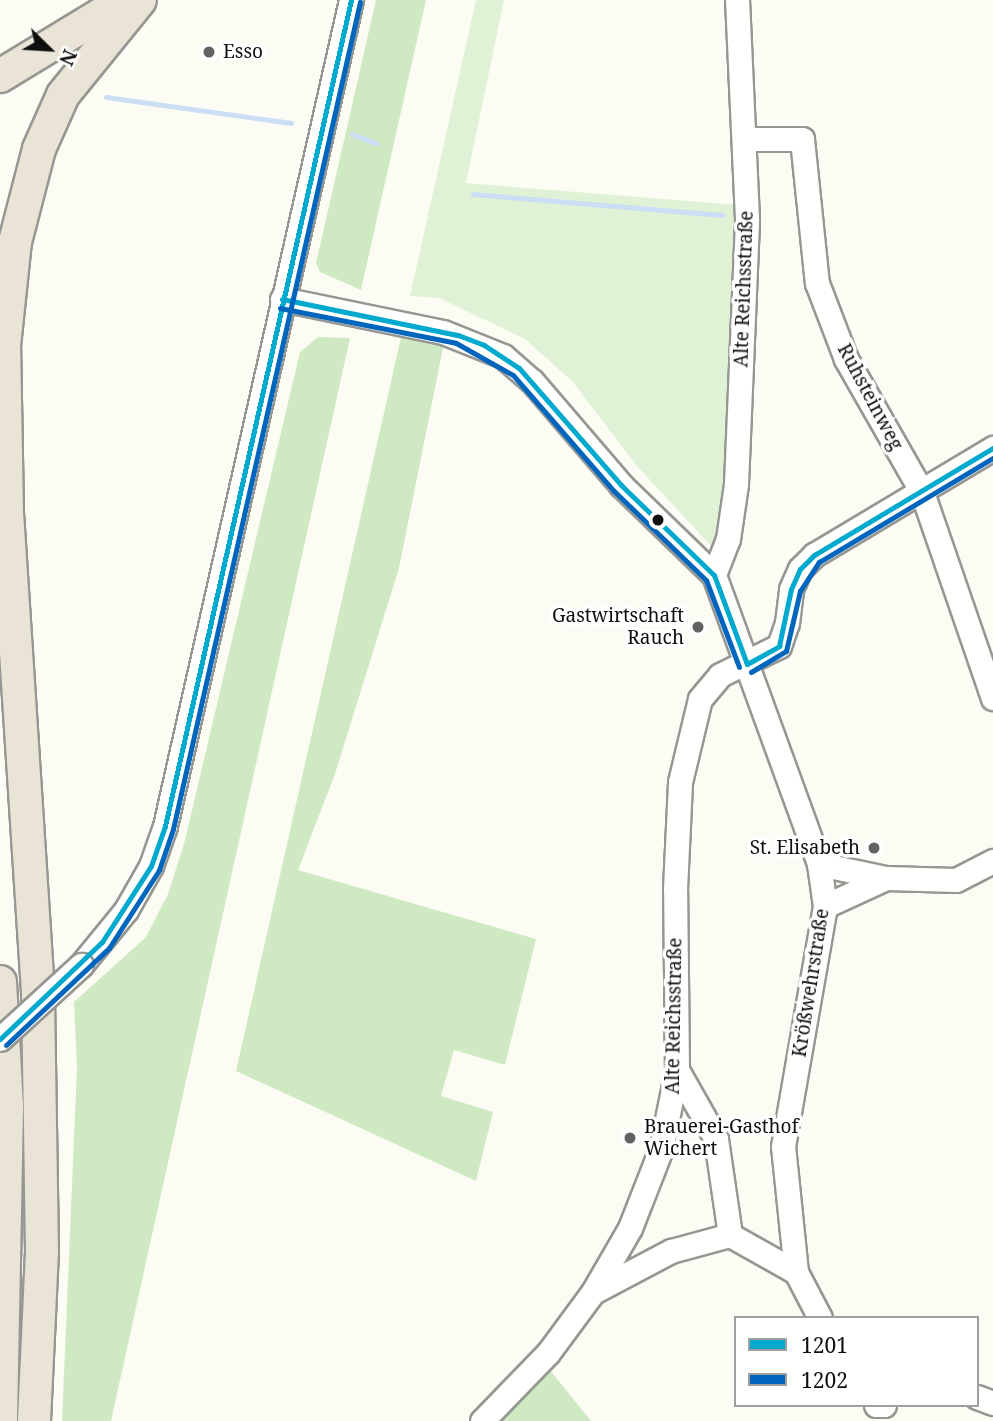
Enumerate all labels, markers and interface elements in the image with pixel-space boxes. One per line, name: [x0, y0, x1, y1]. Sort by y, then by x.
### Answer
north arrow: [14, 14, 84, 84]
place label: Esso: [223, 41, 263, 63]
marker: Esso: [201, 44, 217, 60]
text: N: [53, 45, 83, 70]
street label: Alte Reichsstraße: [730, 210, 758, 368]
street label: Ruhsteinweg: [832, 340, 908, 454]
unlabelled marker: [651, 513, 665, 527]
place label: Gastwirtschaft Rauch: [552, 605, 684, 649]
marker: Gastwirtschaft Rauch: [690, 619, 706, 635]
place label: St. Elisabeth: [750, 837, 860, 859]
marker: St. Elisabeth: [866, 840, 882, 856]
street label: Krößwehrstraße: [788, 907, 834, 1059]
street label: Alte Reichsstraße: [661, 937, 687, 1095]
place label: Brauerei-Gasthof Wichert: [644, 1116, 799, 1160]
marker: Brauerei-Gasthof Wichert: [622, 1130, 638, 1146]
legend: [734, 1316, 979, 1407]
text: 1201: [801, 1331, 848, 1359]
text: 1202: [801, 1366, 848, 1394]

